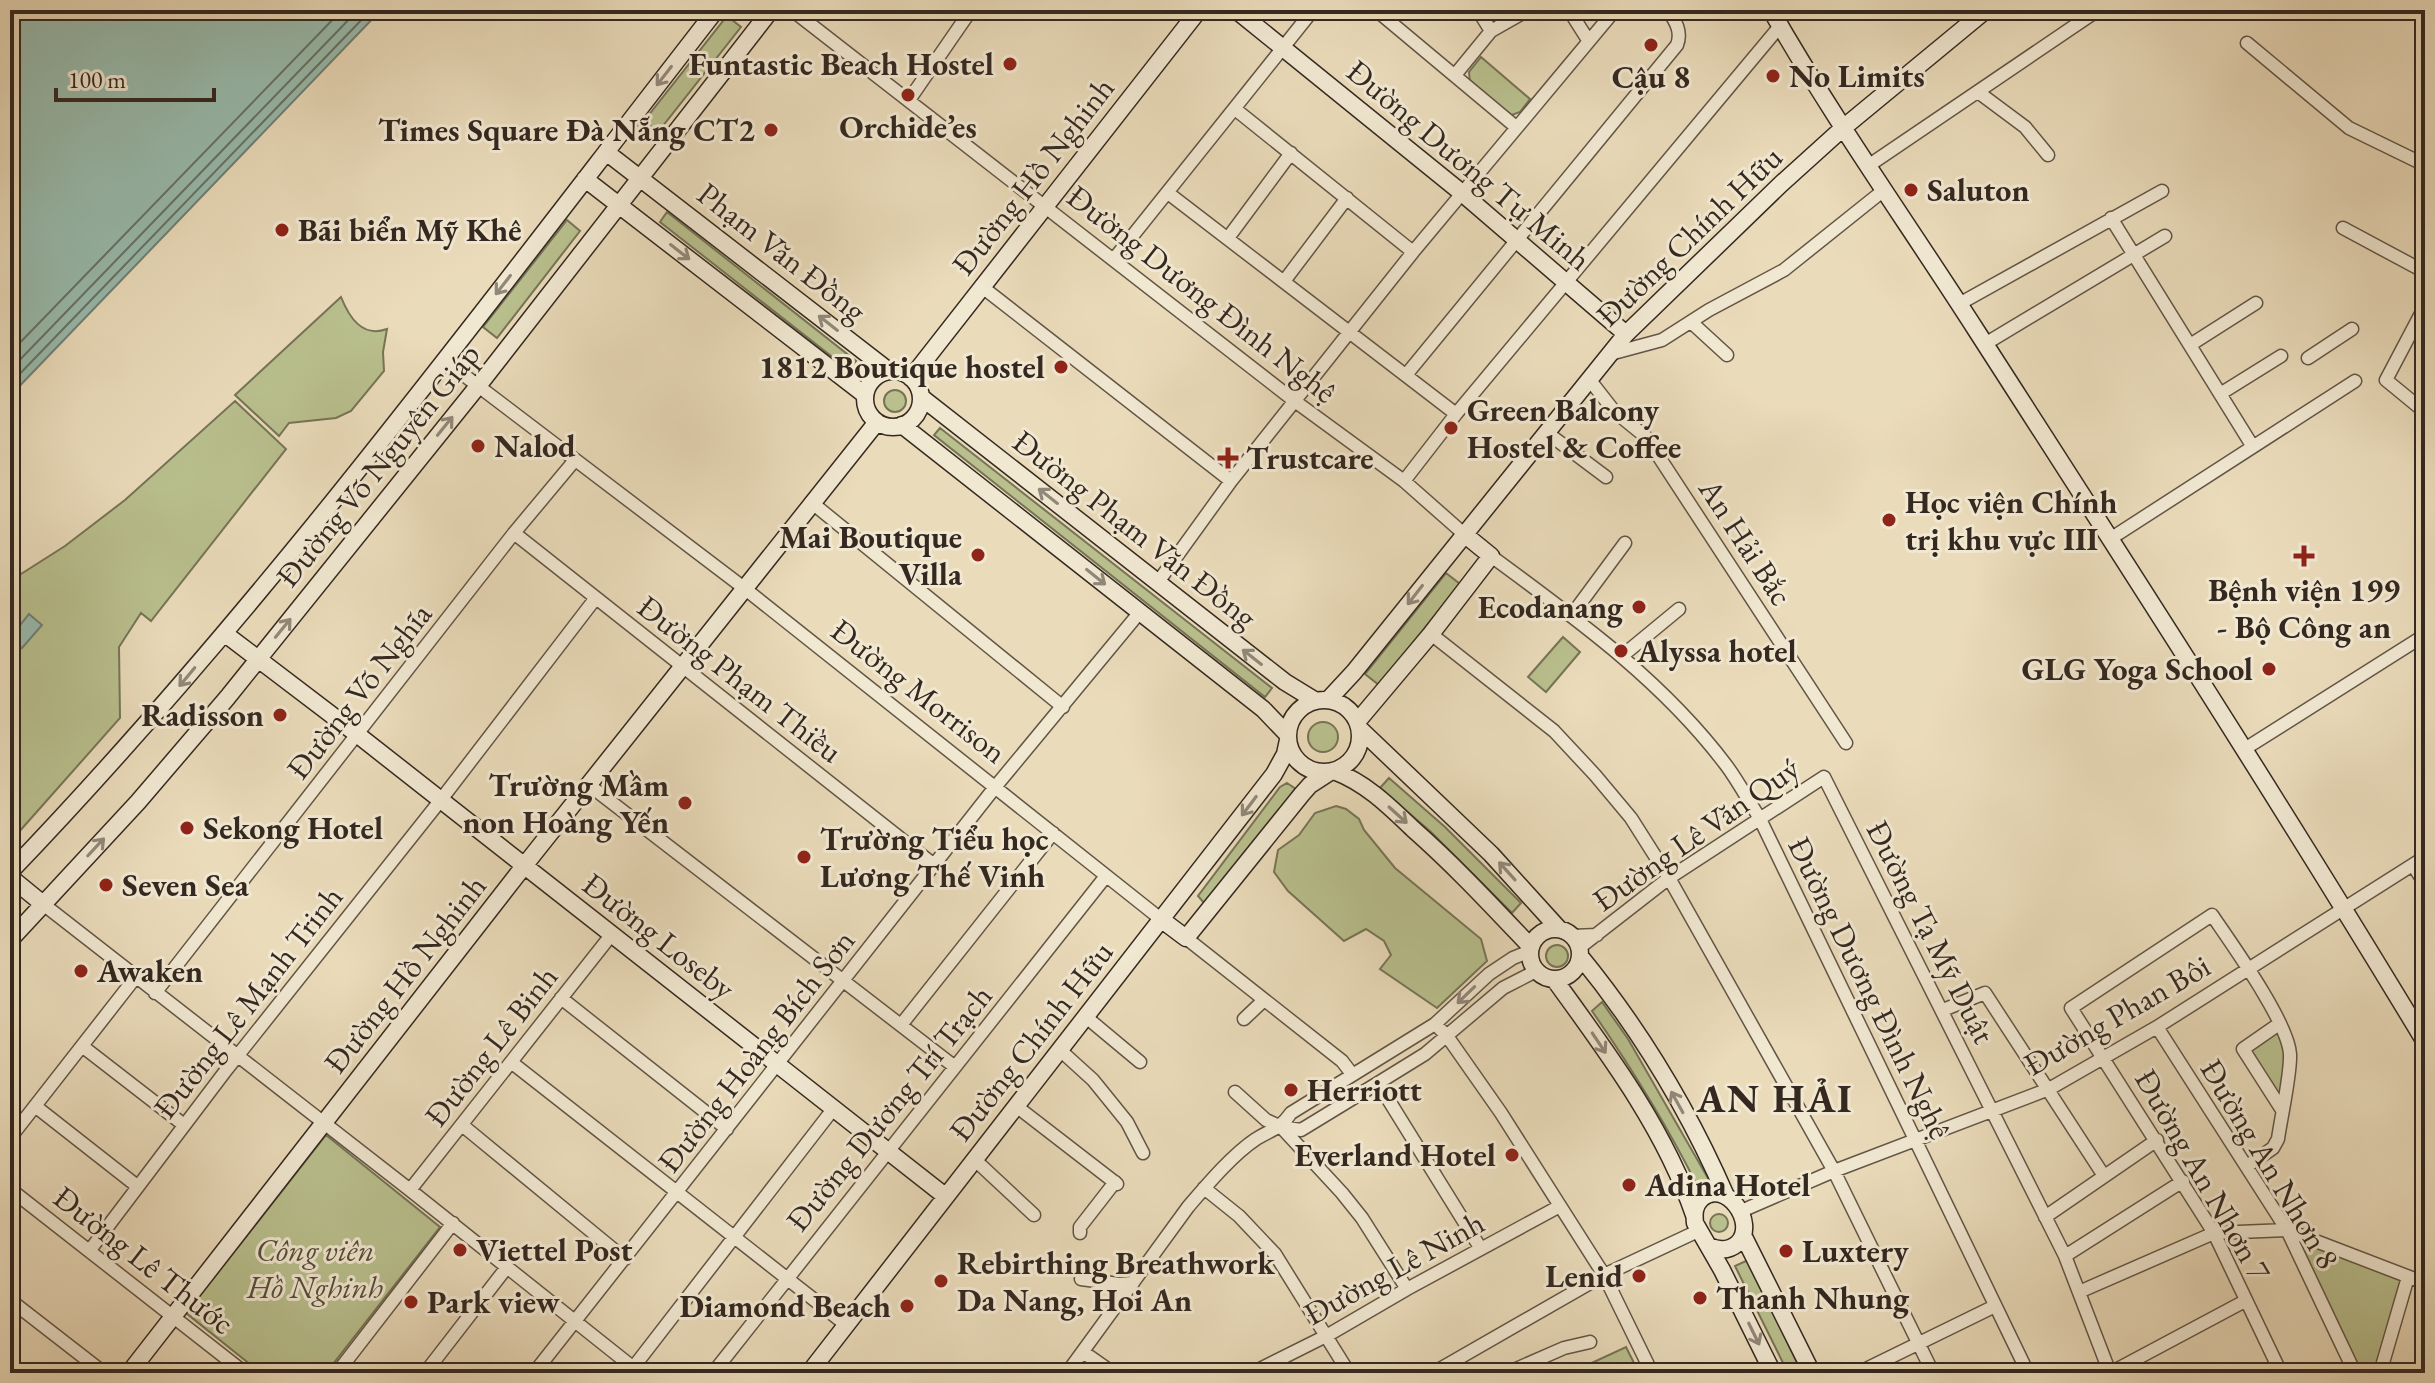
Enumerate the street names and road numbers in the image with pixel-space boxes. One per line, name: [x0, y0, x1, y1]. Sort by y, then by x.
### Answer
street label: Đường Dương Tự Minh: [1338, 50, 1600, 280]
street label: Đường Hồ Nghinh: [942, 68, 1124, 284]
street label: Đường Chính Hữu: [1587, 136, 1791, 336]
street label: Phạm Văn Đồng: [689, 173, 876, 332]
street label: Đường Dương Đình Nghệ: [1059, 176, 1345, 412]
street label: Đường Võ Nguyên Giáp: [267, 335, 489, 595]
street label: Đường Phạm Văn Đồng: [1004, 420, 1267, 638]
street label: An Hải Bắc: [1689, 470, 1803, 613]
street label: Đường Phạm Thiều: [629, 586, 851, 772]
street label: Đường Võ Nghĩa: [277, 594, 441, 788]
street label: Đường Morrison: [823, 609, 1015, 773]
street label: Đường Lê Văn Quý: [1585, 747, 1808, 921]
street label: Đường Tạ Mỹ Duật: [1857, 814, 2005, 1050]
street label: Đường Dương Đình Nghệ: [1779, 830, 1961, 1146]
street label: Đường Loseby: [574, 863, 745, 1009]
street label: Đường Hồ Nghinh: [314, 866, 496, 1082]
street label: Đường Lê Mạnh Trinh: [144, 877, 352, 1127]
street label: Đường Hoàng Bích Sơn: [648, 921, 864, 1181]
street label: Đường Chính Hữu: [940, 932, 1122, 1150]
street label: Đường Phan Bôi: [2016, 945, 2218, 1085]
street label: Đường Lê Binh: [415, 957, 567, 1135]
street label: Đường Dương Trí Trạch: [777, 976, 1001, 1240]
street label: Đường An Nhơn 8: [2191, 1051, 2349, 1277]
street label: Đường An Nhơn 7: [2125, 1062, 2281, 1289]
street label: Đường Lê Thước: [45, 1176, 243, 1344]
street label: Đường Lê Ninh: [1297, 1201, 1491, 1335]

